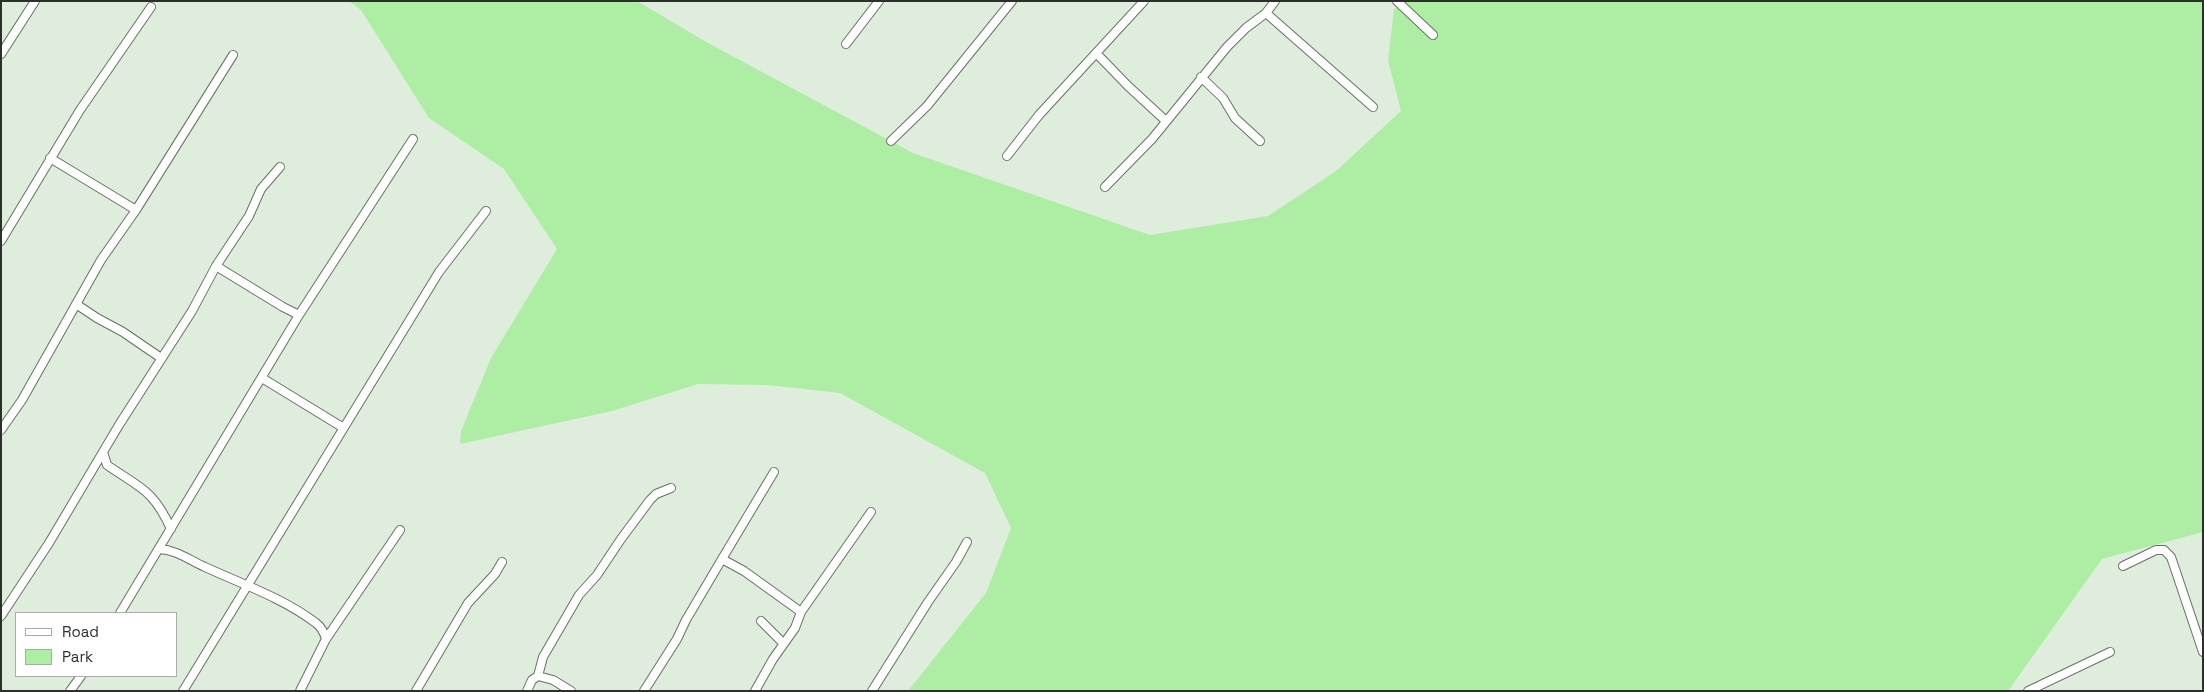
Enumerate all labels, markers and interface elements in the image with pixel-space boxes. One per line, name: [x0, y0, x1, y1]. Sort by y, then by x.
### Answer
legend: [15, 612, 178, 677]
text: Road: [62, 622, 99, 641]
text: Park: [62, 647, 93, 666]

